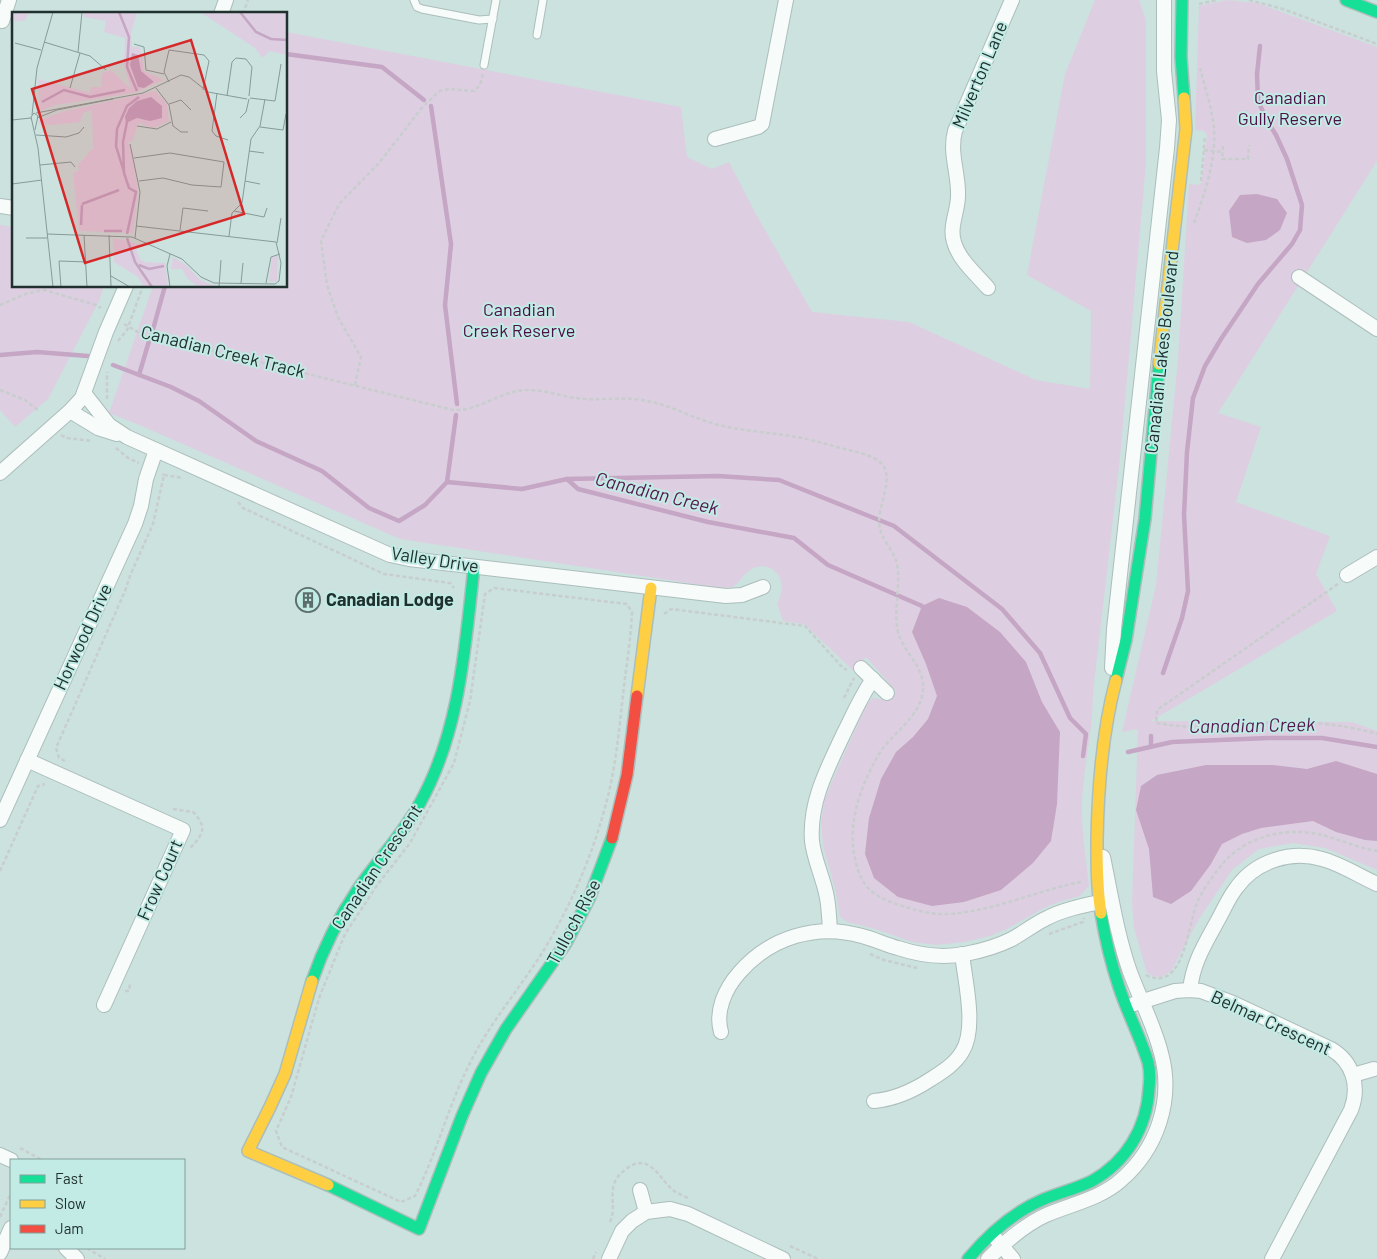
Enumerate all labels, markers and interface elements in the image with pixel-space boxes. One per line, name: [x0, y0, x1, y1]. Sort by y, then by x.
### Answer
inset map: [12, 12, 288, 288]
street label: Milverton Lane: [947, 18, 1012, 131]
park label: Canadian Gully Reserve: [1238, 86, 1342, 129]
street label: Canadian Lakes Boulevard: [1139, 249, 1183, 454]
park label: Canadian Creek Reserve: [463, 298, 575, 341]
street label: Canadian Creek Track: [139, 320, 308, 382]
water label: Canadian Creek: [593, 466, 722, 519]
street label: Valley Drive: [390, 541, 481, 577]
street label: Horwood Drive: [48, 580, 116, 693]
building icon: Canadian Lodge: [295, 587, 321, 613]
place label: Canadian Lodge: [326, 588, 454, 610]
water label: Canadian Creek: [1189, 712, 1316, 737]
street label: Canadian Crescent: [326, 800, 426, 933]
street label: Frow Court: [132, 836, 187, 923]
street label: Tulloch Rise: [541, 875, 605, 968]
street label: Belmar Crescent: [1208, 985, 1335, 1060]
legend: [10, 1159, 185, 1249]
text: Fast: [55, 1169, 83, 1187]
text: Slow: [55, 1194, 86, 1212]
text: Jam: [55, 1219, 84, 1237]

